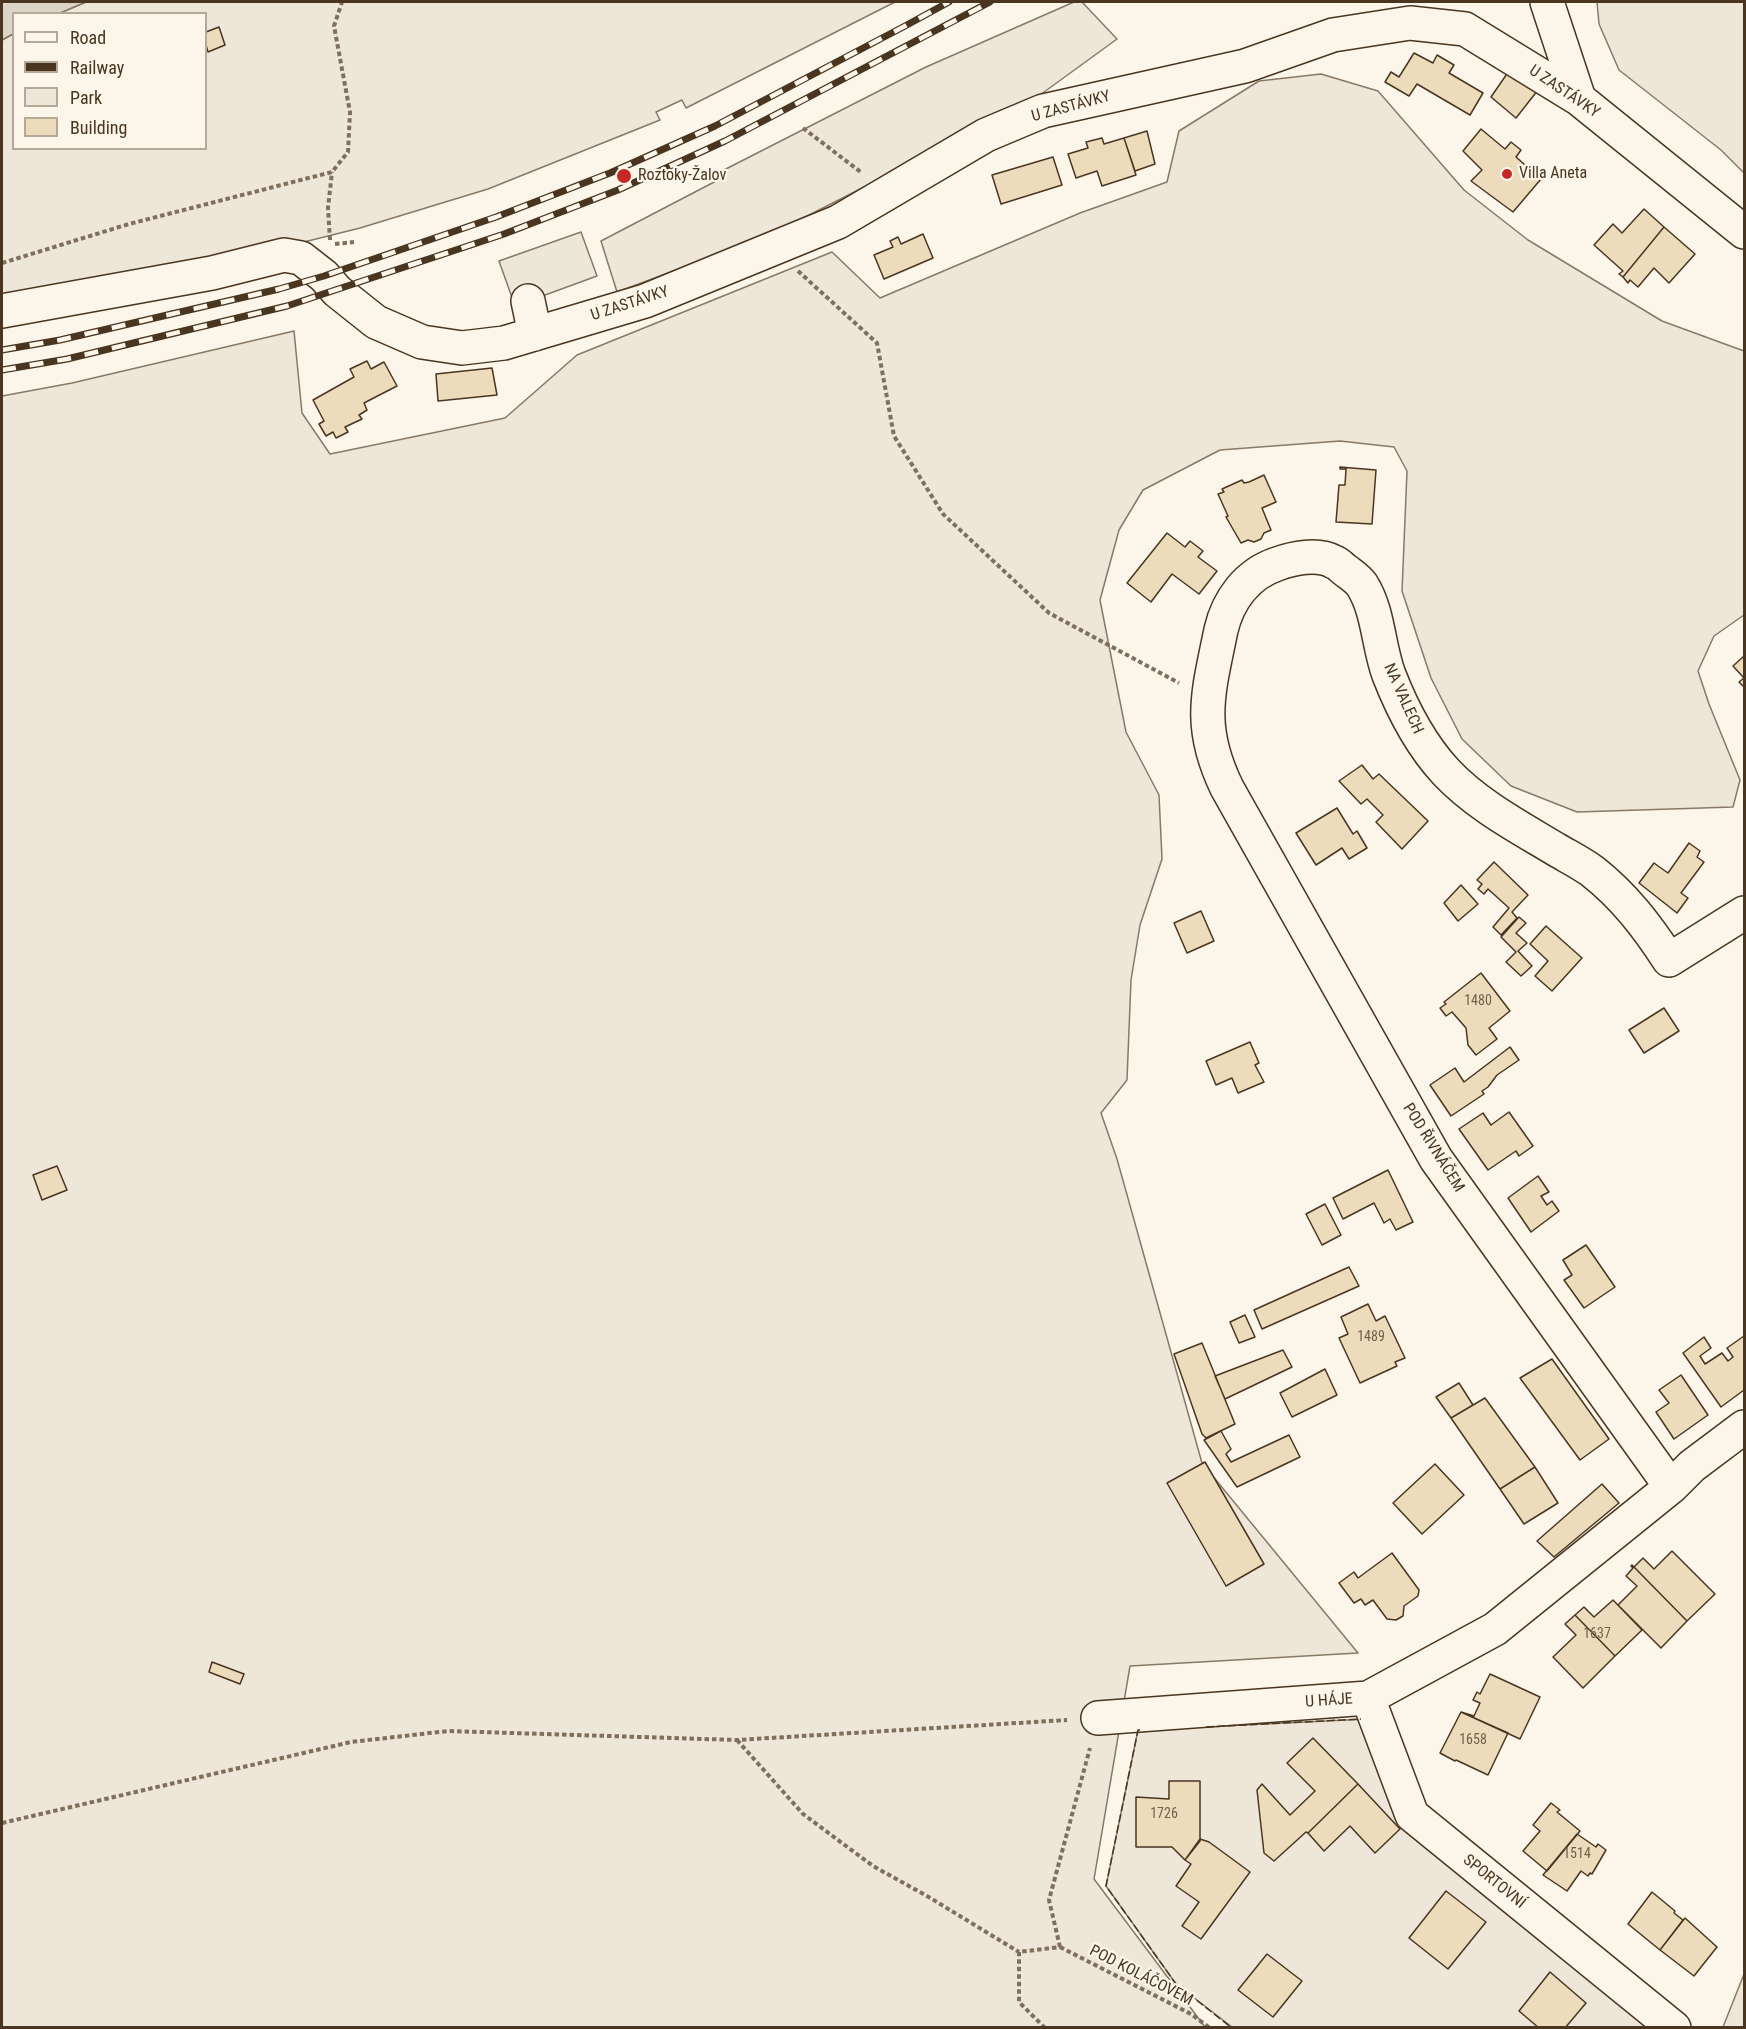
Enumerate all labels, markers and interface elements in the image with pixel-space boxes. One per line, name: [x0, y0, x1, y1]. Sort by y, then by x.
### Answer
legend: [12, 12, 207, 150]
text: Road: [70, 27, 106, 48]
text: Railway: [70, 57, 124, 78]
street label: U ZASTÁVKY: [1525, 61, 1603, 123]
text: Park: [70, 87, 102, 108]
street label: U ZASTÁVKY: [1029, 87, 1113, 127]
text: Building: [70, 117, 127, 138]
place label: Villa Aneta: [1519, 164, 1587, 184]
place label: Roztoky-Žalov: [638, 166, 726, 186]
marker: Roztoky-Žalov: [615, 167, 633, 185]
marker: Villa Aneta: [1500, 167, 1514, 181]
street label: U ZASTÁVKY: [589, 282, 671, 326]
street label: NA VALECH: [1379, 661, 1427, 737]
house number: 1480: [1464, 993, 1492, 1009]
street label: POD ŘIVNÁČEM: [1398, 1100, 1468, 1196]
house number: 1489: [1357, 1329, 1385, 1345]
house number: 1637: [1583, 1626, 1611, 1642]
street label: U HÁJE: [1305, 1690, 1353, 1712]
house number: 1658: [1459, 1732, 1487, 1748]
house number: 1726: [1150, 1806, 1178, 1822]
house number: 1514: [1563, 1846, 1591, 1862]
street label: SPORTOVNÍ: [1459, 1851, 1529, 1913]
street label: POD KOLÁČOVEM: [1086, 1942, 1196, 2010]

